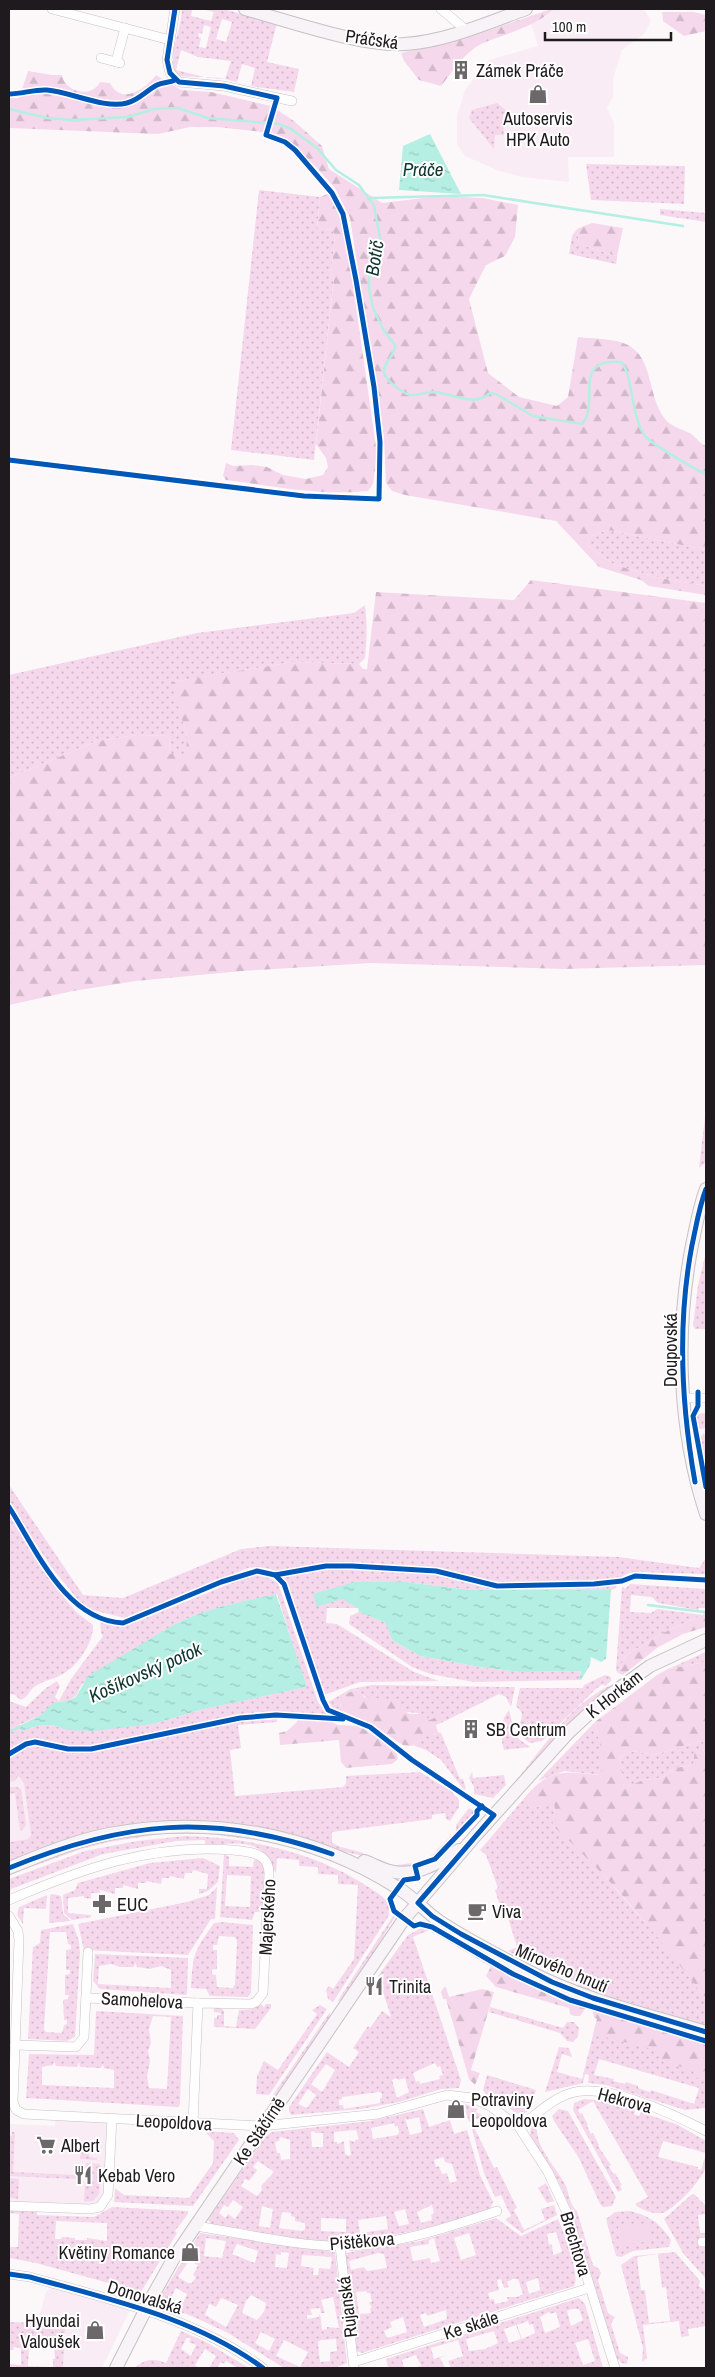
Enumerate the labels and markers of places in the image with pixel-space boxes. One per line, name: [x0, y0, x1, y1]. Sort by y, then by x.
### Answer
place label: Zámek Práče: [476, 58, 564, 83]
building icon: Zámek Práče: [450, 59, 472, 81]
shop icon: Autoservis HPK Auto: [527, 83, 549, 105]
place label: Autoservis HPK Auto: [502, 106, 573, 152]
place label: SB Centrum: [486, 1717, 566, 1742]
building icon: SB Centrum: [460, 1718, 482, 1740]
place label: EUC: [117, 1892, 148, 1917]
pharmacy icon: EUC: [91, 1893, 113, 1915]
place label: Viva: [492, 1899, 521, 1924]
cafe icon: Viva: [466, 1900, 488, 1922]
place label: Trinita: [389, 1974, 431, 1999]
restaurant icon: Trinita: [363, 1975, 385, 1997]
place label: Potraviny Leopoldova: [471, 2087, 547, 2133]
shop icon: Potraviny Leopoldova: [445, 2098, 467, 2120]
place label: Albert: [60, 2133, 100, 2158]
supermarket icon: Albert: [35, 2134, 57, 2156]
place label: Kebab Vero: [98, 2163, 175, 2188]
restaurant icon: Kebab Vero: [72, 2164, 94, 2186]
place label: Květiny Romance: [59, 2240, 175, 2265]
shop icon: Květiny Romance: [179, 2241, 201, 2263]
place label: Hyundai Valoušek: [20, 2308, 81, 2354]
shop icon: Hyundai Valoušek: [84, 2319, 106, 2341]

